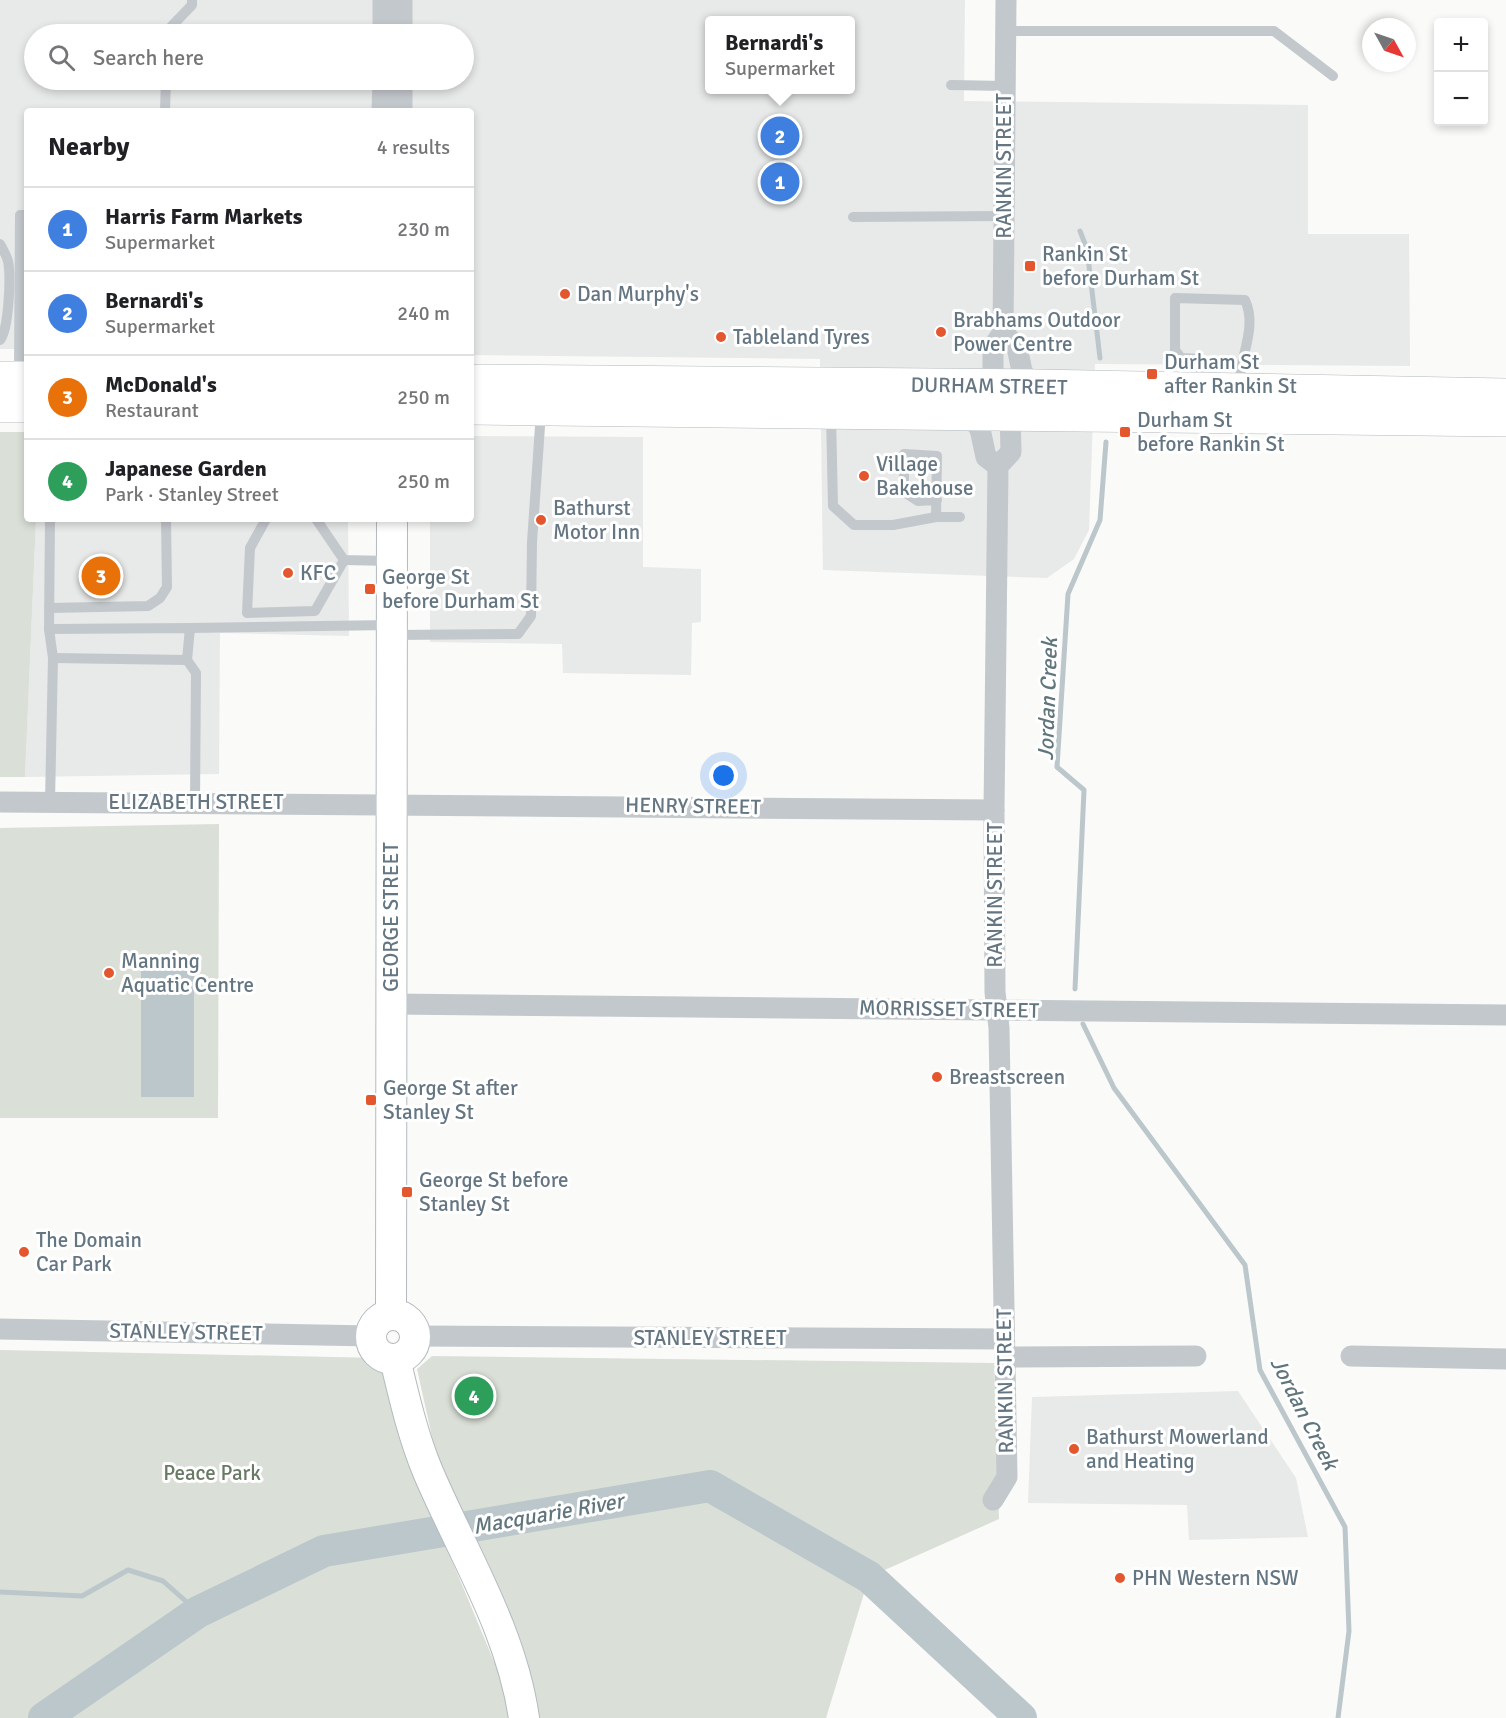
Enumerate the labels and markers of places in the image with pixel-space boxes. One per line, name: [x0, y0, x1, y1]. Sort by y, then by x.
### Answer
pin: 2: [760, 114, 800, 158]
pin: 1: [760, 160, 800, 204]
place label: Rankin St before Durham St: [1042, 241, 1199, 291]
marker: Rankin St before Durham St: [1023, 259, 1037, 273]
place label: Dan Murphy's: [577, 281, 699, 307]
marker: Dan Murphy's: [558, 287, 572, 301]
place label: Brabhams Outdoor Power Centre: [953, 307, 1121, 357]
place label: Tableland Tyres: [733, 324, 870, 350]
marker: Brabhams Outdoor Power Centre: [934, 325, 948, 339]
marker: Tableland Tyres: [714, 330, 728, 344]
place label: Durham St after Rankin St: [1164, 349, 1297, 399]
marker: Durham St after Rankin St: [1145, 367, 1159, 381]
place label: Durham St before Rankin St: [1137, 407, 1285, 457]
marker: Durham St before Rankin St: [1118, 425, 1132, 439]
place label: Village Bakehouse: [876, 451, 974, 501]
marker: Village Bakehouse: [857, 469, 871, 483]
place label: Bathurst Motor Inn: [553, 495, 640, 545]
marker: Bathurst Motor Inn: [534, 513, 548, 527]
pin: 3: [82, 554, 120, 598]
place label: KFC: [300, 560, 336, 586]
place label: George St before Durham St: [382, 564, 539, 614]
marker: KFC: [281, 566, 295, 580]
marker: George St before Durham St: [363, 582, 377, 596]
place label: Manning Aquatic Centre: [121, 948, 254, 998]
marker: Manning Aquatic Centre: [102, 966, 116, 980]
place label: Breastscreen: [949, 1064, 1065, 1090]
marker: Breastscreen: [930, 1070, 944, 1084]
place label: George St after Stanley St: [383, 1075, 518, 1125]
marker: George St after Stanley St: [364, 1093, 378, 1107]
place label: George St before Stanley St: [419, 1167, 569, 1217]
marker: George St before Stanley St: [400, 1185, 414, 1199]
place label: The Domain Car Park: [36, 1227, 142, 1277]
marker: The Domain Car Park: [17, 1245, 31, 1259]
pin: 4: [454, 1374, 494, 1418]
place label: Bathurst Mowerland and Heating: [1086, 1424, 1269, 1474]
marker: Bathurst Mowerland and Heating: [1067, 1442, 1081, 1456]
place label: PHN Western NSW: [1132, 1565, 1299, 1591]
marker: PHN Western NSW: [1113, 1571, 1127, 1585]

